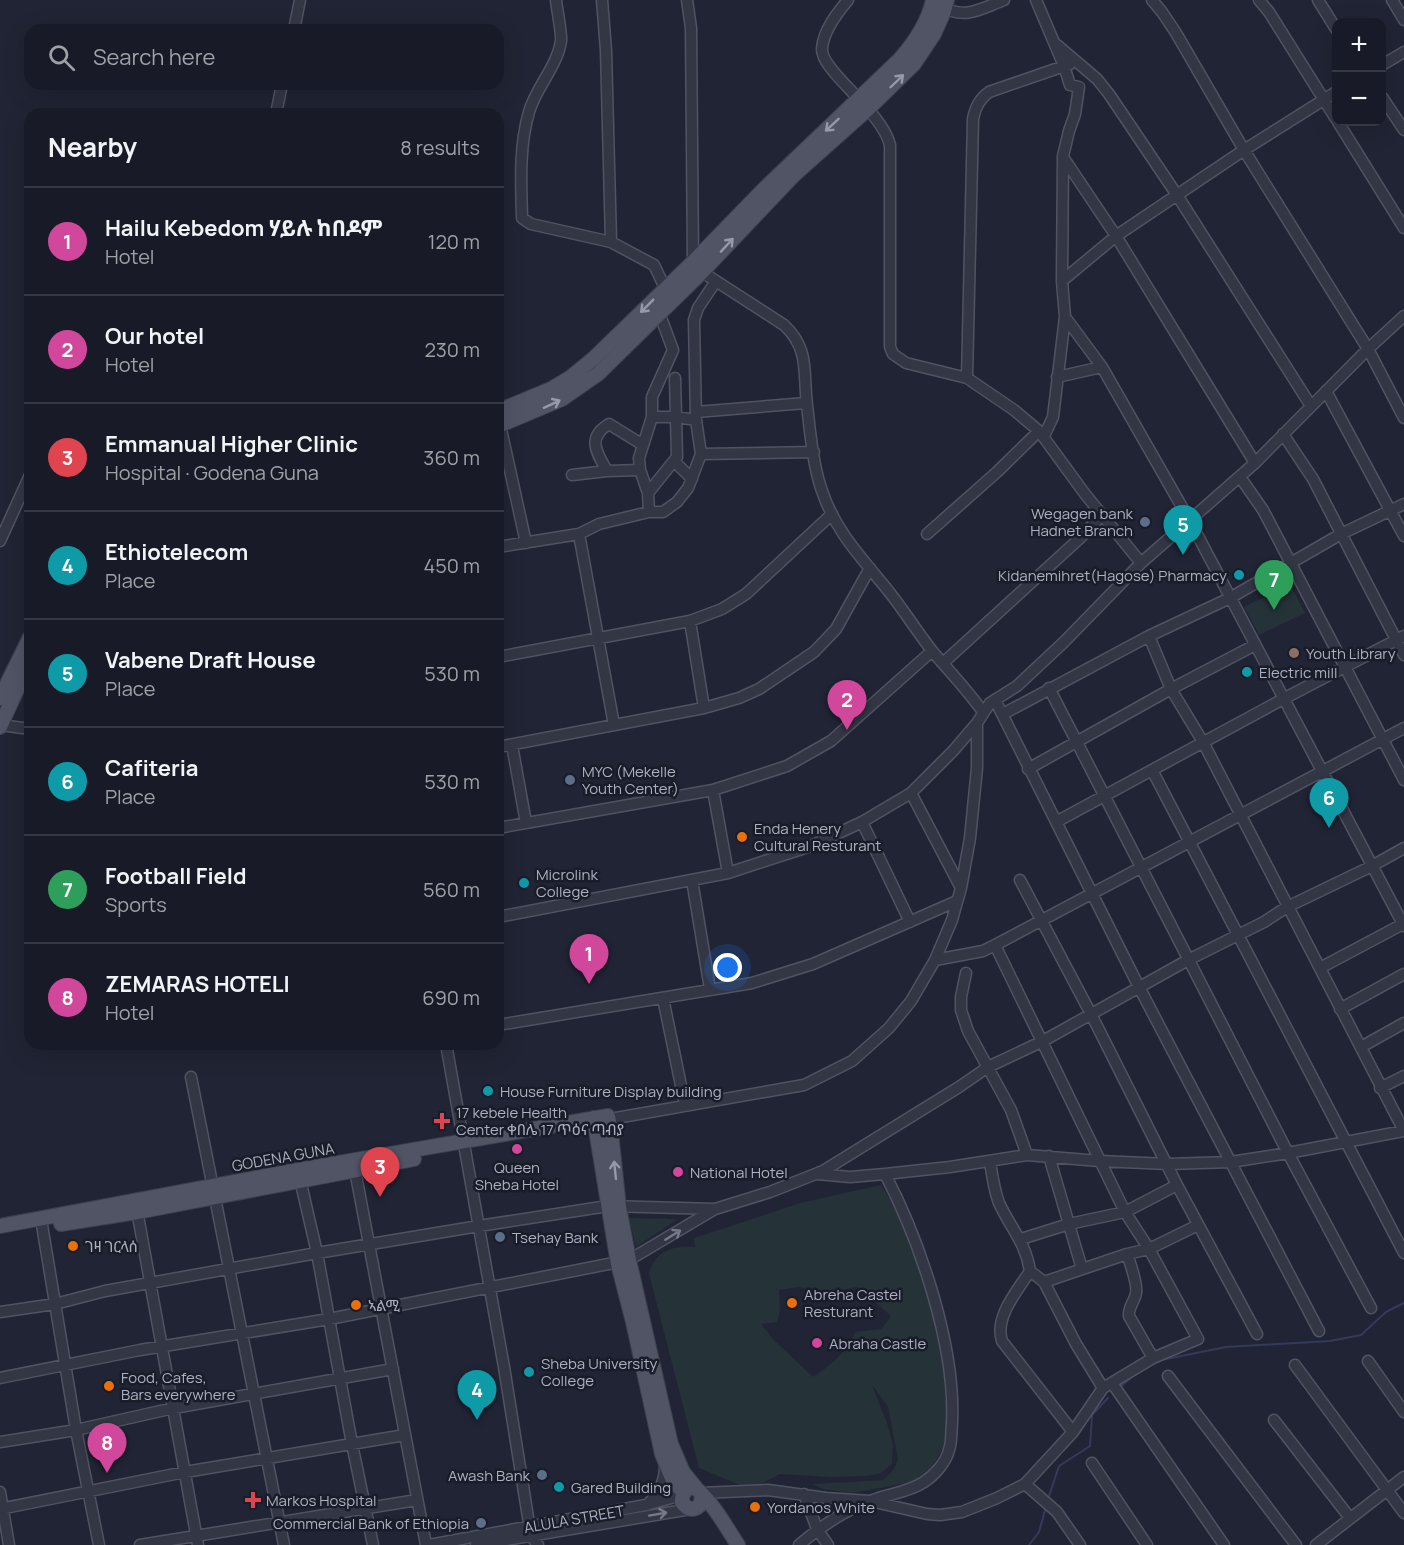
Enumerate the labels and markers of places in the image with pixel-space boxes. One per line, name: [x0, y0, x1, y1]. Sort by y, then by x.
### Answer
place label: Wegagen bank Hadnet Branch: [1030, 503, 1134, 541]
pin: 5: [1164, 506, 1202, 555]
marker: Wegagen bank Hadnet Branch: [1138, 515, 1152, 529]
pin: 7: [1254, 560, 1294, 610]
place label: Kidanemihret(Hagose) Pharmacy: [998, 565, 1227, 586]
marker: Kidanemihret(Hagose) Pharmacy: [1232, 568, 1246, 582]
place label: Youth Library: [1306, 643, 1396, 664]
marker: Youth Library: [1287, 646, 1301, 660]
place label: Electric mill: [1259, 662, 1338, 683]
marker: Electric mill: [1240, 665, 1254, 679]
pin: 2: [828, 680, 866, 730]
place label: MYC (Mekelle Youth Center): [582, 761, 679, 799]
marker: MYC (Mekelle Youth Center): [563, 773, 577, 787]
pin: 6: [1310, 778, 1348, 828]
place label: Enda Henery Cultural Resturant: [754, 818, 881, 856]
marker: Enda Henery Cultural Resturant: [735, 830, 749, 844]
place label: Microlink College: [536, 864, 598, 902]
marker: Microlink College: [517, 876, 531, 890]
pin: 1: [570, 934, 608, 984]
place label: House Furniture Display building: [500, 1081, 722, 1102]
marker: House Furniture Display building: [481, 1084, 495, 1098]
place label: 17 kebele Health Center ቀበሌ 17 ጥዕና ጣብያ: [456, 1102, 624, 1140]
marker: 17 kebele Health Center ቀበሌ 17 ጥዕና ጣብያ: [433, 1112, 451, 1130]
marker: Queen Sheba Hotel: [510, 1142, 524, 1156]
pin: 3: [360, 1148, 400, 1197]
place label: Queen Sheba Hotel: [475, 1157, 559, 1195]
place label: National Hotel: [690, 1162, 788, 1183]
marker: National Hotel: [671, 1165, 685, 1179]
place label: Tsehay Bank: [512, 1227, 599, 1248]
marker: Tsehay Bank: [493, 1230, 507, 1244]
place label: ገዛ ገርላሰ: [85, 1236, 138, 1257]
marker: ገዛ ገርላሰ: [66, 1239, 80, 1253]
place label: Abreha Castel Resturant: [804, 1284, 902, 1322]
place label: ኣልሚ: [368, 1295, 400, 1316]
marker: Abreha Castel Resturant: [785, 1296, 799, 1310]
marker: ኣልሚ: [349, 1298, 363, 1312]
place label: Abraha Castle: [829, 1333, 927, 1354]
marker: Abraha Castle: [810, 1336, 824, 1350]
place label: Sheba University College: [541, 1353, 657, 1391]
marker: Sheba University College: [522, 1365, 536, 1379]
place label: Food, Cafes, Bars everywhere: [121, 1367, 236, 1405]
pin: 4: [458, 1370, 496, 1420]
marker: Food, Cafes, Bars everywhere: [102, 1379, 116, 1393]
pin: 8: [88, 1424, 126, 1473]
place label: Awash Bank: [448, 1465, 531, 1486]
marker: Awash Bank: [535, 1468, 549, 1482]
place label: Gared Building: [571, 1477, 671, 1498]
marker: Gared Building: [552, 1480, 566, 1494]
place label: Markos Hospital: [266, 1490, 376, 1511]
marker: Markos Hospital: [244, 1491, 262, 1509]
place label: Yordanos White: [767, 1497, 875, 1518]
marker: Yordanos White: [748, 1500, 762, 1514]
place label: Commercial Bank of Ethiopia: [273, 1513, 469, 1534]
marker: Commercial Bank of Ethiopia: [474, 1516, 488, 1530]

